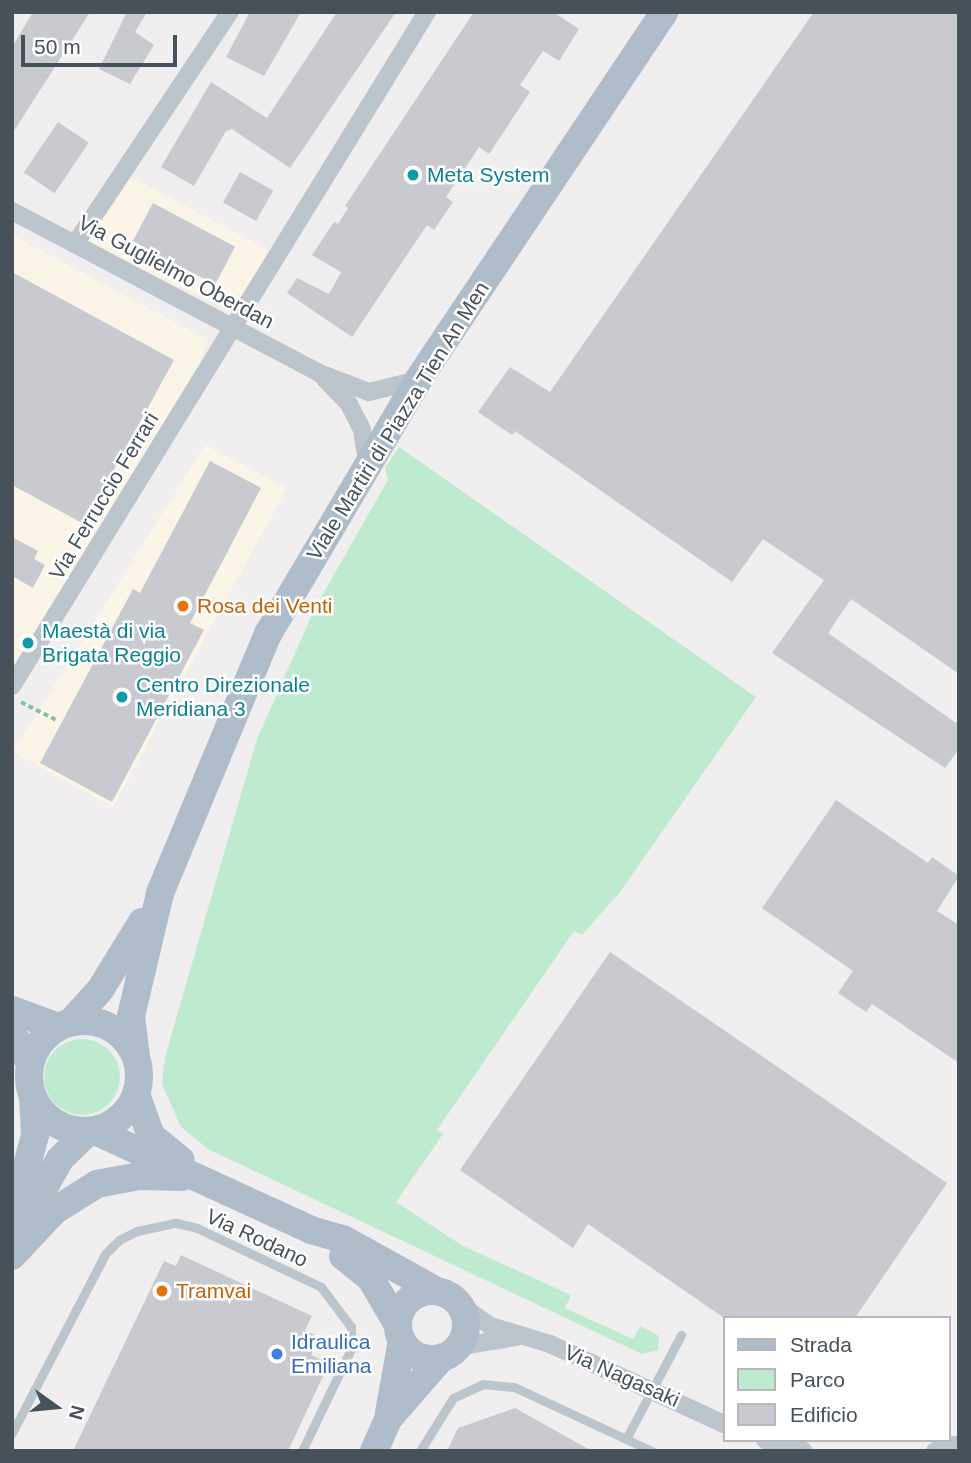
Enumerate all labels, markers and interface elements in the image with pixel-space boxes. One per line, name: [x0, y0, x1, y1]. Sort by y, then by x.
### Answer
scale bar: [24, 21, 180, 65]
text: 50 m: [34, 35, 81, 58]
place label: Meta System: [427, 162, 550, 188]
marker: Meta System: [405, 167, 421, 183]
street label: Via Guglielmo Oberdan: [74, 210, 278, 334]
street label: Viale Martiri di Piazza Tien An Men: [301, 276, 495, 566]
street label: Via Ferruccio Ferrari: [44, 408, 164, 584]
place label: Rosa dei Venti: [197, 593, 332, 619]
marker: Rosa dei Venti: [175, 598, 191, 614]
place label: Maestà di via Brigata Reggio: [42, 618, 181, 668]
marker: Maestà di via Brigata Reggio: [20, 635, 36, 651]
place label: Centro Direzionale Meridiana 3: [136, 672, 310, 722]
marker: Centro Direzionale Meridiana 3: [114, 689, 130, 705]
street label: Via Rodano: [202, 1203, 312, 1273]
place label: Tramvai: [176, 1278, 251, 1304]
marker: Tramvai: [154, 1283, 170, 1299]
legend: [722, 1316, 950, 1442]
place label: Idraulica Emiliana: [291, 1329, 372, 1379]
text: Strada: [790, 1333, 852, 1356]
street label: Via Nagasaki: [561, 1339, 683, 1413]
marker: Idraulica Emiliana: [269, 1346, 285, 1362]
text: Parco: [790, 1368, 845, 1391]
north arrow: [21, 1372, 91, 1442]
text: N: [65, 1403, 89, 1422]
text: Edificio: [790, 1403, 858, 1426]

